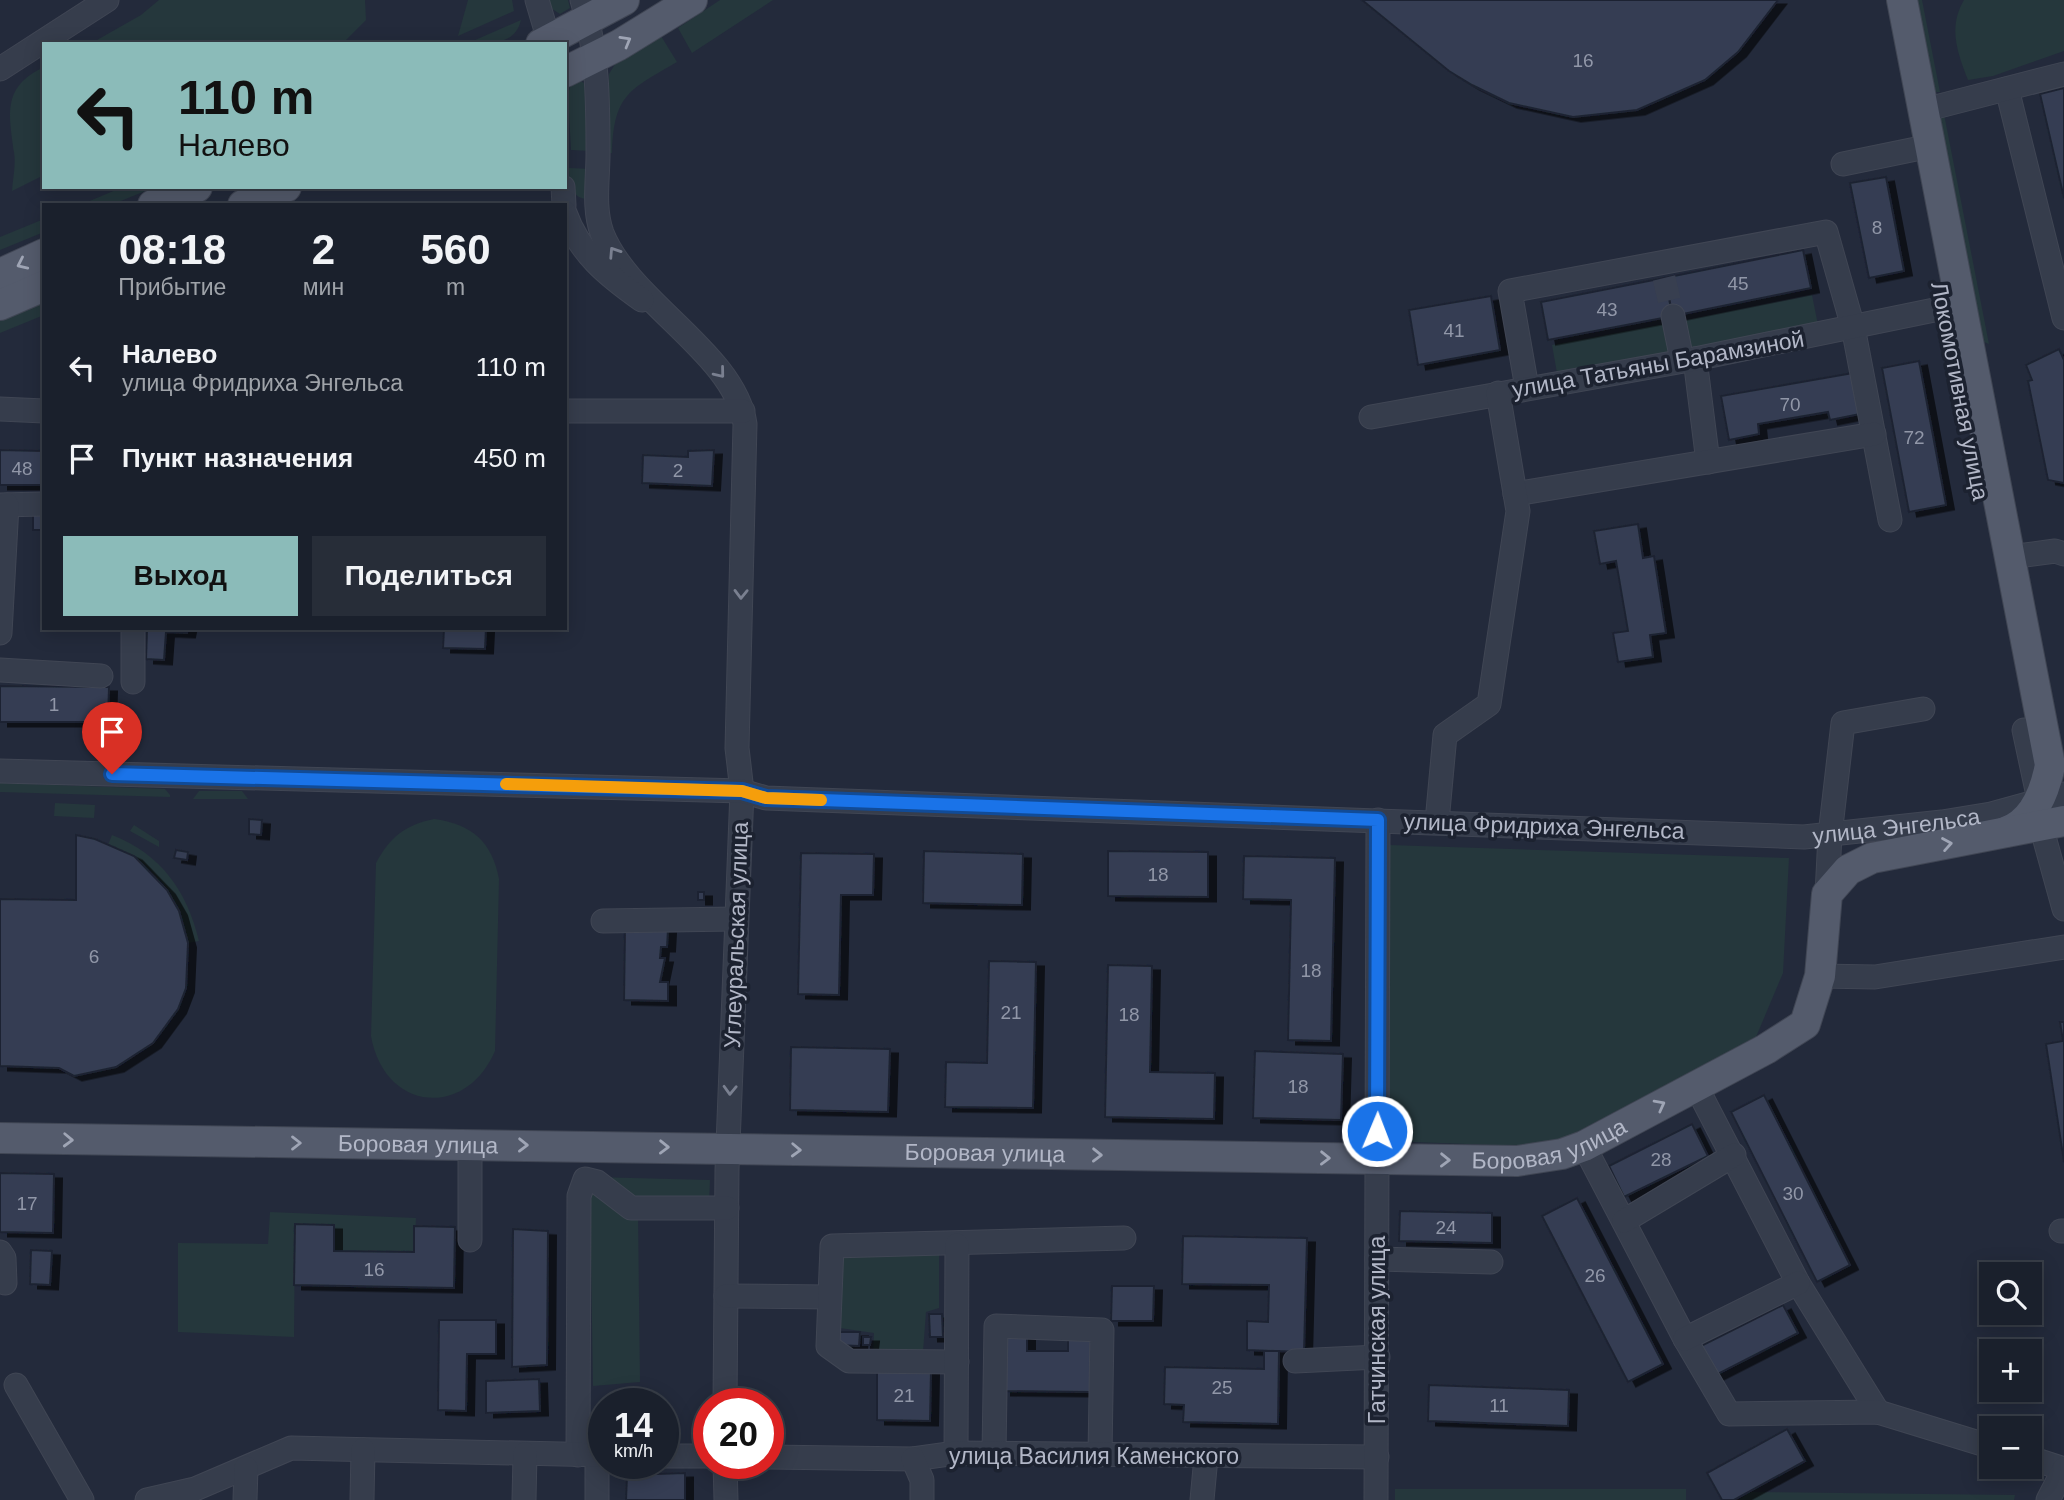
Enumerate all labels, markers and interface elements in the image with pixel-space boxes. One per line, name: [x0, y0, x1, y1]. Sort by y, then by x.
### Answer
one-way arrow: [619, 36, 631, 49]
house number: 16: [1572, 50, 1594, 71]
icon: left: [63, 70, 154, 161]
text: 110 m: [178, 70, 314, 124]
text: Налево: [178, 127, 290, 163]
house number: 8: [1872, 217, 1882, 238]
text: 08:18: [119, 226, 226, 273]
text: 2: [312, 226, 335, 273]
text: 560: [421, 226, 491, 273]
one-way arrow: [609, 247, 622, 260]
one-way arrow: [17, 256, 29, 270]
house number: 45: [1727, 273, 1749, 294]
text: Прибытие: [118, 274, 226, 300]
text: мин: [303, 274, 344, 300]
text: m: [446, 274, 465, 300]
street label: Локомотивная улица: [1926, 279, 1994, 503]
house number: 43: [1596, 299, 1618, 320]
house number: 41: [1443, 320, 1465, 341]
street label: улица Татьяны Барамзиной: [1510, 325, 1806, 403]
text: Налево: [122, 339, 217, 369]
icon: left: [63, 349, 101, 387]
text: 110 m: [476, 352, 546, 382]
one-way arrow: [712, 365, 724, 378]
text: улица Фридриха Энгельса: [122, 370, 403, 396]
house number: 70: [1779, 394, 1801, 415]
house number: 72: [1903, 427, 1925, 448]
icon: arrive: [63, 440, 101, 478]
text: Пункт назначения: [122, 443, 353, 473]
text: 450 m: [474, 443, 546, 473]
house number: 48: [11, 458, 33, 479]
house number: 2: [673, 460, 683, 481]
button: Выход: [63, 536, 298, 616]
button: Поделиться: [312, 536, 546, 616]
one-way arrow: [733, 589, 749, 599]
house number: 1: [49, 694, 59, 715]
pin: [82, 702, 142, 774]
icon: arrive: [93, 713, 131, 751]
street label: улица Энгельса: [1811, 803, 1982, 849]
street label: улица Фридриха Энгельса: [1403, 808, 1685, 844]
street label: Углеуральская улица: [719, 821, 753, 1049]
one-way arrow: [1941, 837, 1953, 852]
house number: 18: [1147, 864, 1169, 885]
house number: 6: [89, 946, 99, 967]
house number: 18: [1300, 960, 1322, 981]
house number: 21: [1000, 1002, 1022, 1023]
house number: 18: [1118, 1004, 1140, 1025]
house number: 18: [1287, 1076, 1309, 1097]
one-way arrow: [723, 1085, 738, 1096]
position arrow: [1340, 1094, 1414, 1168]
one-way arrow: [1653, 1100, 1666, 1113]
street label: Боровая улица: [1471, 1113, 1631, 1175]
street label: Боровая улица: [338, 1130, 499, 1159]
one-way arrow: [63, 1133, 74, 1148]
one-way arrow: [291, 1135, 301, 1151]
one-way arrow: [518, 1137, 529, 1153]
one-way arrow: [659, 1139, 670, 1155]
street label: Боровая улица: [905, 1139, 1065, 1167]
one-way arrow: [791, 1142, 802, 1157]
one-way arrow: [1092, 1147, 1103, 1163]
house number: 28: [1650, 1149, 1672, 1170]
one-way arrow: [1320, 1150, 1330, 1166]
one-way arrow: [1440, 1152, 1451, 1168]
house number: 30: [1782, 1183, 1804, 1204]
house number: 17: [16, 1193, 38, 1214]
house number: 24: [1435, 1217, 1457, 1238]
street label: Гатчинская улица: [1364, 1236, 1390, 1424]
house number: 16: [363, 1259, 385, 1280]
map controls: [1979, 1262, 2042, 1479]
button: search: [1979, 1262, 2042, 1325]
house number: 26: [1584, 1265, 1606, 1286]
button: +: [1979, 1339, 2042, 1402]
house number: 25: [1211, 1377, 1233, 1398]
house number: 21: [893, 1385, 915, 1406]
speed limit sign: 20: [693, 1388, 784, 1479]
house number: 11: [1489, 1395, 1509, 1416]
text: 14: [614, 1405, 653, 1444]
button: −: [1979, 1416, 2042, 1479]
text: km/h: [614, 1441, 653, 1461]
street label: улица Василия Каменского: [949, 1443, 1239, 1469]

